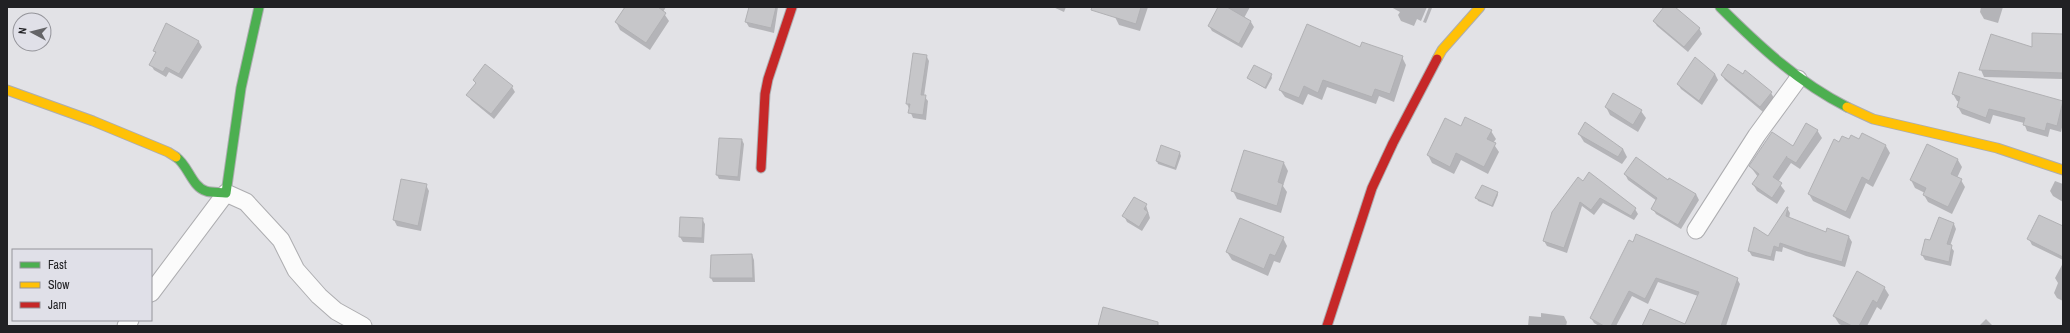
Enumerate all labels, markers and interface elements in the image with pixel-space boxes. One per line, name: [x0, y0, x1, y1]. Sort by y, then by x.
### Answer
north arrow: [12, 12, 52, 52]
text: N: [15, 27, 29, 35]
legend: [12, 249, 152, 321]
text: Fast: [48, 257, 67, 273]
text: Slow: [48, 277, 70, 293]
text: Jam: [48, 297, 67, 313]

